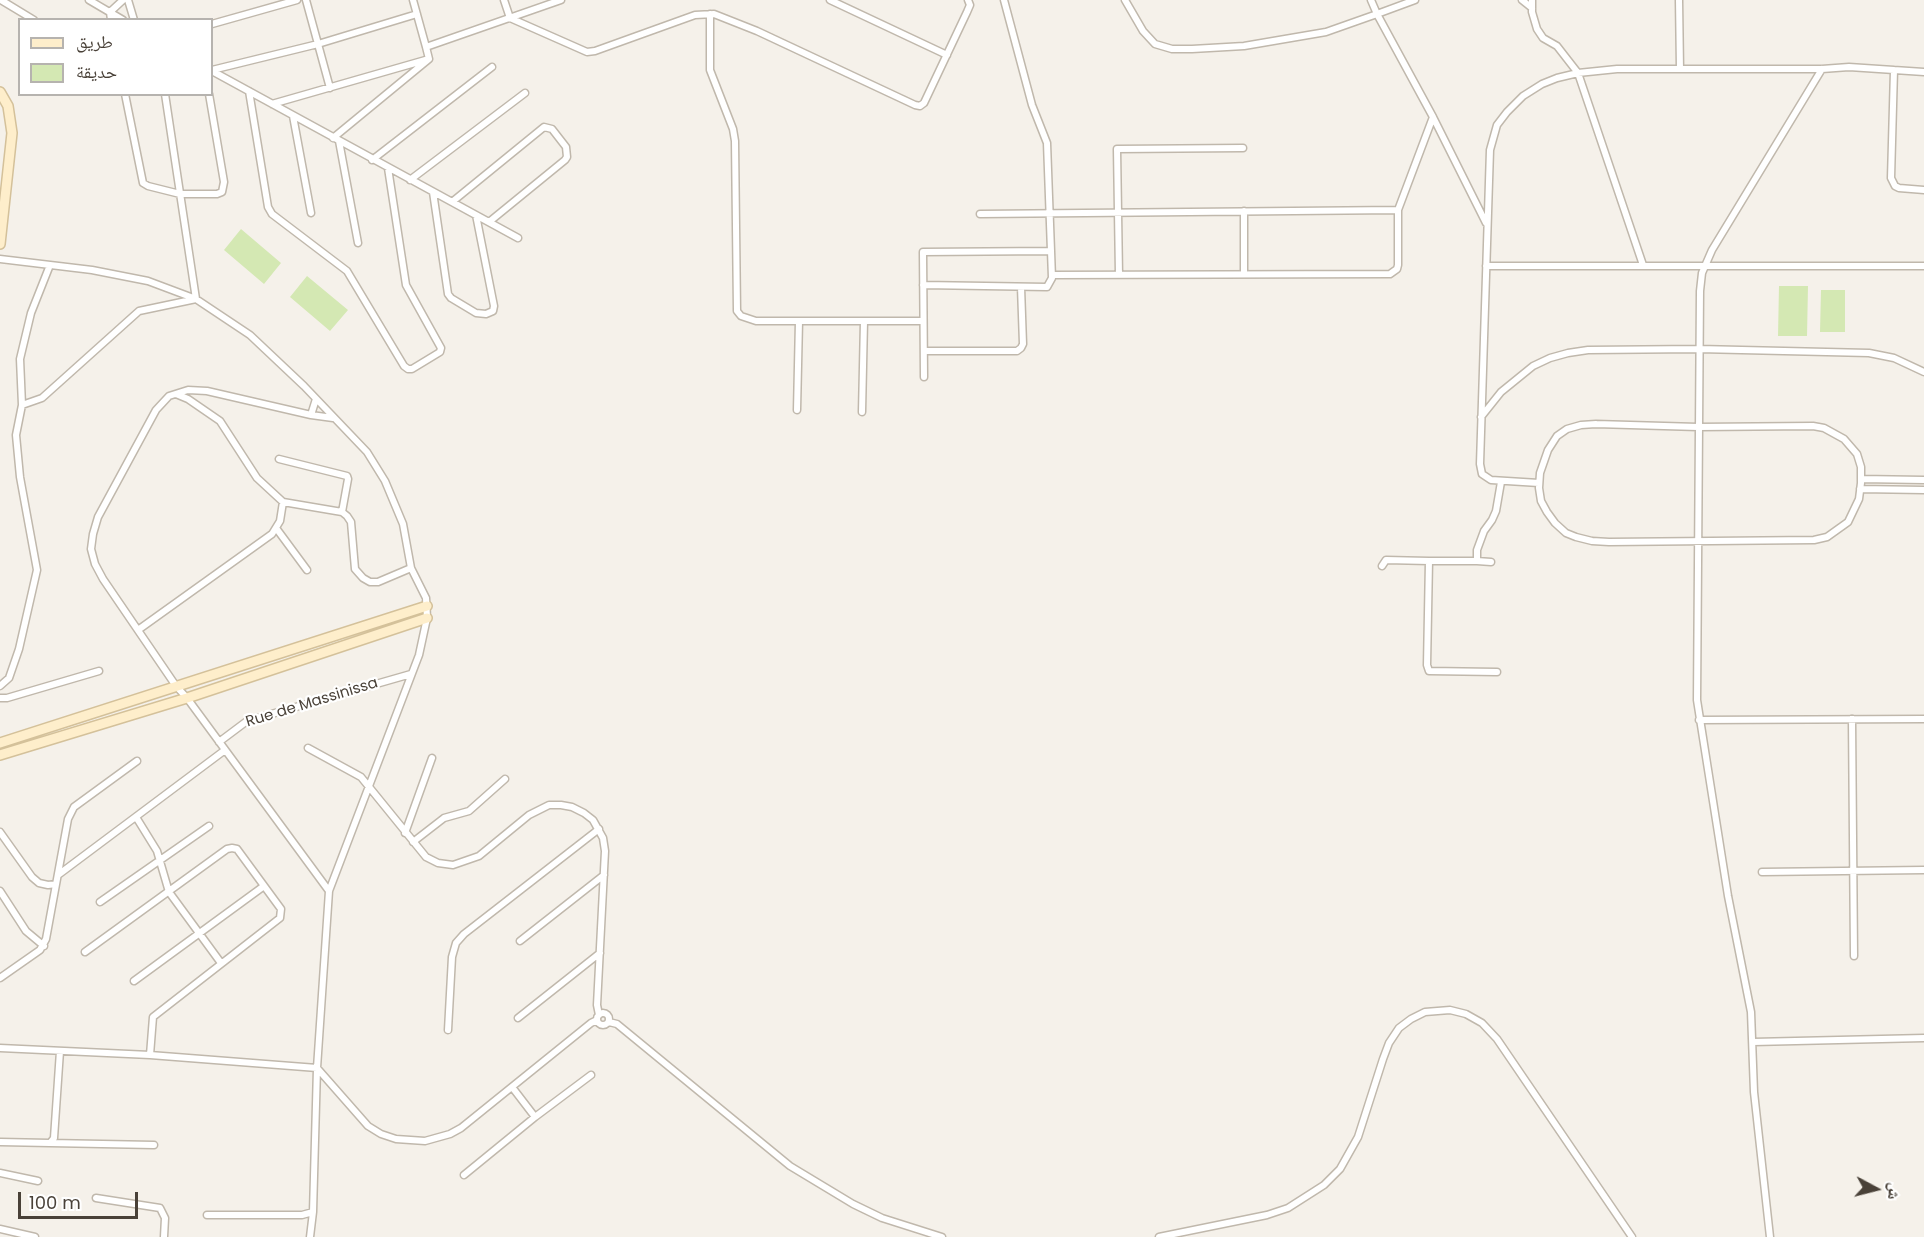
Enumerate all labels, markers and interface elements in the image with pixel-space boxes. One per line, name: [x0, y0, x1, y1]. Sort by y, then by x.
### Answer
legend: [18, 18, 213, 96]
text: طريق: [76, 29, 113, 54]
text: حديقة: [76, 59, 117, 84]
street label: Rue de Massinissa: [244, 674, 380, 732]
north arrow: [1846, 1159, 1906, 1219]
scale bar: [21, 1180, 141, 1218]
text: ش: [1882, 1181, 1907, 1201]
text: 100 m: [29, 1190, 81, 1215]

